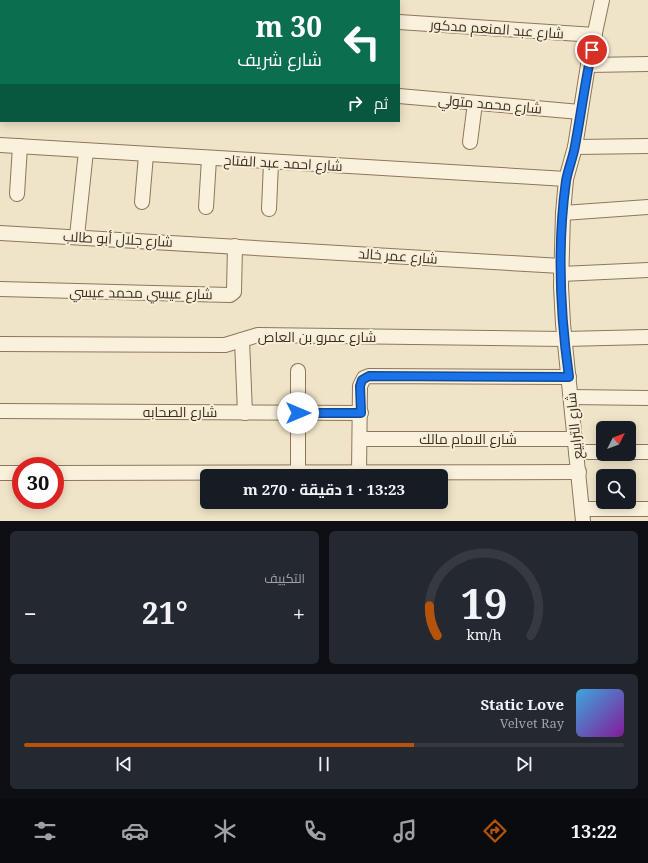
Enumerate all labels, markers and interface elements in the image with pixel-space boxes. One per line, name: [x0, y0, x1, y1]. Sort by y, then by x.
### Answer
text: 30 m: [255, 7, 322, 45]
street label: شارع عبد المنعم مدكور: [428, 14, 565, 44]
icon: left: [336, 16, 388, 68]
pin: [575, 33, 609, 67]
icon: arrive: [581, 39, 603, 61]
text: شارع شريف: [237, 47, 322, 71]
street label: شارع محمد متولي: [437, 89, 543, 120]
icon: right: [344, 92, 366, 114]
text: ثم: [374, 93, 388, 113]
street label: شارع احمد عبد الفتاح: [223, 150, 343, 175]
street label: شارع جلال أبو طالب: [63, 226, 173, 251]
street label: شارع عمر خالد: [358, 243, 438, 268]
street label: شارع عيسي محمد عيسي: [69, 282, 213, 305]
street label: شارع عمرو بن العاص: [258, 327, 376, 346]
position arrow: [277, 392, 319, 434]
street label: شارع الترابيع: [561, 392, 586, 460]
street label: شارع الصحابه: [143, 402, 217, 421]
north arrow: [596, 421, 636, 461]
map controls: [596, 421, 636, 509]
street label: شارع الامام مالك: [419, 429, 517, 449]
speed limit sign: 30: [12, 457, 64, 509]
button: search: [596, 469, 636, 509]
text: 13:23 · 1 دقيقة · 270 m: [243, 479, 405, 499]
text: التكييف: [264, 569, 305, 587]
text: 19: [460, 574, 507, 630]
text: 21°: [142, 592, 188, 633]
text: −: [24, 598, 37, 628]
text: +: [293, 598, 305, 628]
text: km/h: [466, 624, 501, 643]
text: Static Love: [480, 694, 564, 714]
text: Velvet Ray: [500, 714, 564, 732]
icon: previous: [113, 753, 135, 775]
icon: pause: [313, 753, 335, 775]
icon: next: [513, 753, 535, 775]
icon: filters: [31, 817, 59, 845]
icon: car: [121, 817, 149, 845]
icon: climate: [211, 817, 239, 845]
icon: phone: [301, 817, 329, 845]
icon: music: [391, 817, 419, 845]
icon: directions: [481, 817, 509, 845]
text: 13:22: [571, 819, 617, 843]

